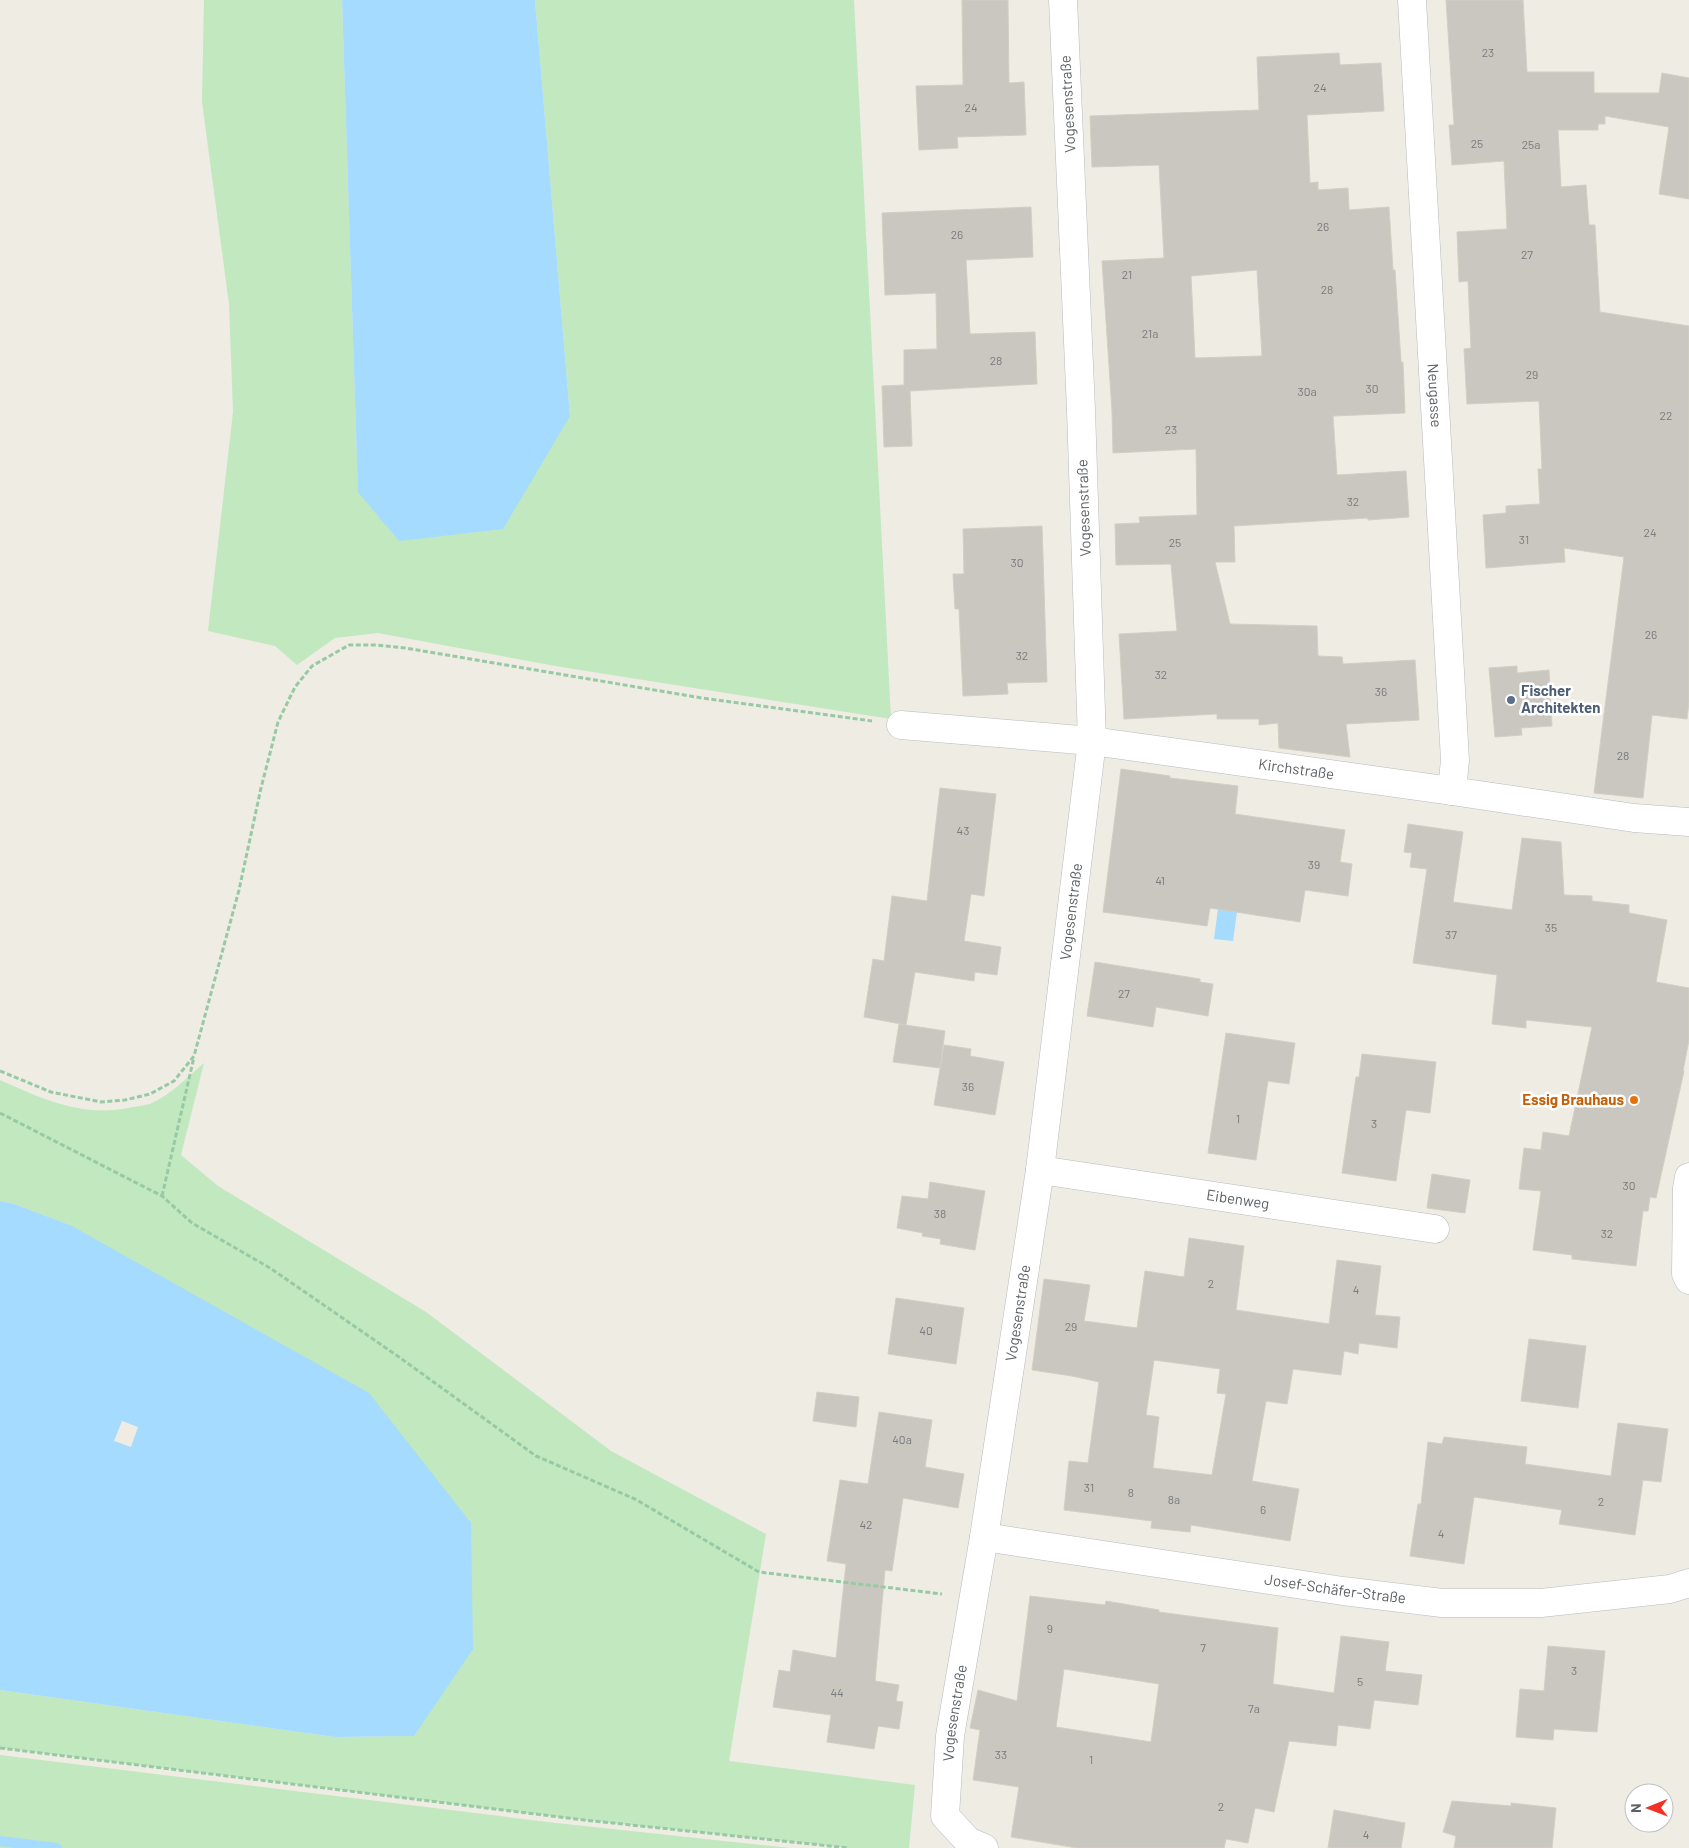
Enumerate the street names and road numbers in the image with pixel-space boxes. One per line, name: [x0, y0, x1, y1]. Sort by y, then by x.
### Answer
street label: Vogesenstraße: [1055, 55, 1079, 153]
street label: Neugasse: [1425, 363, 1446, 428]
street label: Vogesenstraße: [1072, 459, 1094, 557]
street label: Kirchstraße: [1257, 754, 1336, 783]
street label: Vogesenstraße: [1056, 862, 1085, 961]
street label: Eibenweg: [1205, 1185, 1271, 1212]
street label: Vogesenstraße: [1001, 1263, 1033, 1363]
street label: Josef-Schäfer-Straße: [1263, 1569, 1407, 1607]
street label: Vogesenstraße: [938, 1663, 970, 1762]

